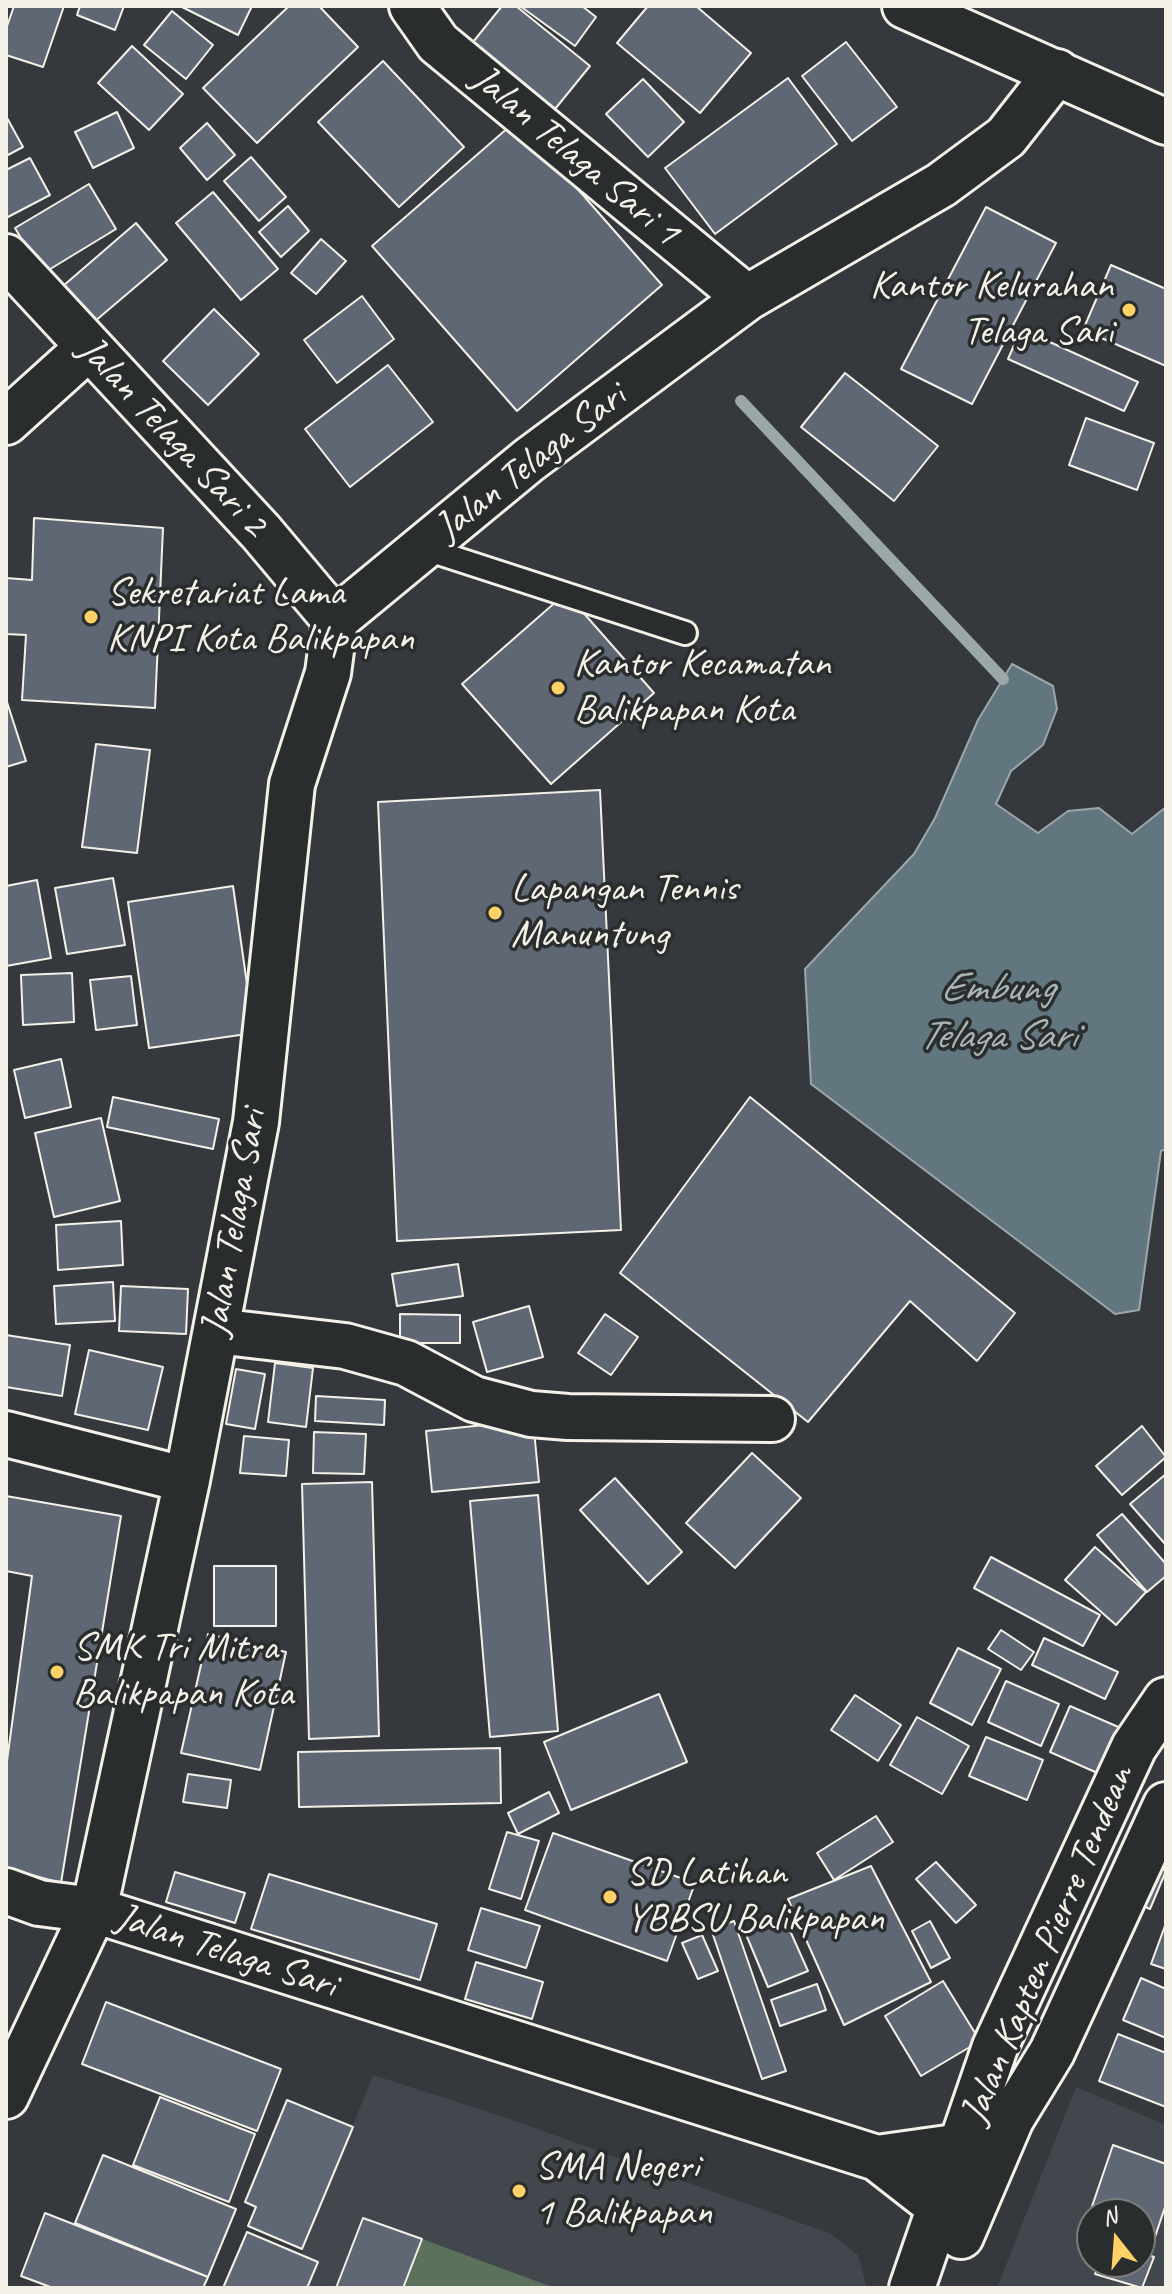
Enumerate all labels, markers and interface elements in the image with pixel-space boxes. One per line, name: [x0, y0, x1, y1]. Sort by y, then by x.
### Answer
street label: Jalan Telaga Sari 1: [461, 55, 689, 257]
place label: Kantor Kelurahan Telaga Sari: [870, 263, 1113, 357]
marker: Kantor Kelurahan Telaga Sari: [1120, 301, 1138, 319]
street label: Jalan Telaga Sari 2: [67, 327, 277, 547]
street label: Jalan Telaga Sari: [426, 373, 636, 553]
place label: Sekretariat Lama KNPI Kota Balikpapan: [107, 570, 414, 664]
marker: Sekretariat Lama KNPI Kota Balikpapan: [82, 608, 100, 626]
place label: Kantor Kecamatan Balikpapan Kota: [574, 641, 830, 735]
marker: Kantor Kecamatan Balikpapan Kota: [549, 679, 567, 697]
place label: Lapangan Tennis Manuntung: [511, 866, 738, 960]
marker: Lapangan Tennis Manuntung: [486, 904, 504, 922]
water label: Embung Telaga Sari: [918, 964, 1076, 1062]
street label: Jalan Telaga Sari: [191, 1106, 279, 1340]
place label: SMK Tri Mitra Balikpapan Kota: [73, 1625, 293, 1719]
marker: SMK Tri Mitra Balikpapan Kota: [48, 1663, 66, 1681]
street label: Jalan Kapten Pierre Tendean: [951, 1759, 1145, 2131]
place label: SD Latihan YBBSU Balikpapan: [626, 1850, 884, 1944]
marker: SD Latihan YBBSU Balikpapan: [601, 1888, 619, 1906]
street label: Jalan Telaga Sari: [109, 1894, 343, 2010]
place label: SMA Negeri 1 Balikpapan: [535, 2144, 712, 2238]
marker: SMA Negeri 1 Balikpapan: [510, 2182, 528, 2200]
north arrow: [1076, 2198, 1156, 2278]
text: N: [1099, 2202, 1120, 2232]

